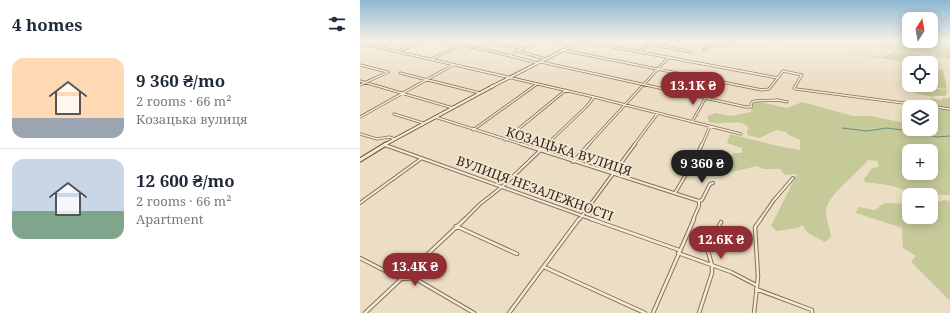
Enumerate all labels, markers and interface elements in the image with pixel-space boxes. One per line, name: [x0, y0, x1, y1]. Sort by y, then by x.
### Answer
north arrow: [902, 12, 938, 48]
map controls: [902, 12, 938, 224]
text: 4 homes: [12, 13, 82, 36]
icon: filters: [326, 13, 348, 35]
button: locate: [902, 56, 938, 92]
text: 9 360 ₴/mo: [136, 69, 225, 92]
pin: 13.1K ₴: [656, 72, 730, 106]
icon: home: [44, 74, 92, 122]
text: 13.1K ₴: [670, 76, 716, 94]
text: 2 rooms · 66 m²: [136, 92, 231, 110]
button: layers: [902, 100, 938, 136]
text: Козацька вулиця: [136, 110, 248, 128]
street label: КОЗАЦЬКА ВУЛИЦЯ: [504, 122, 635, 180]
button: +: [902, 144, 938, 180]
pin: 9 360 ₴: [665, 150, 739, 184]
street label: ВУЛИЦЯ НЕЗАЛЕЖНОСТІ: [454, 151, 616, 225]
text: 9 360 ₴: [680, 154, 724, 172]
text: 12 600 ₴/mo: [136, 169, 235, 192]
icon: home: [44, 175, 92, 223]
button: −: [902, 188, 938, 224]
text: 2 rooms · 66 m²: [136, 192, 231, 210]
text: Apartment: [136, 210, 203, 228]
pin: 12.6K ₴: [684, 226, 758, 260]
text: 12.6K ₴: [698, 230, 744, 248]
pin: 13.4K ₴: [378, 253, 452, 287]
text: 13.4K ₴: [392, 257, 438, 275]

